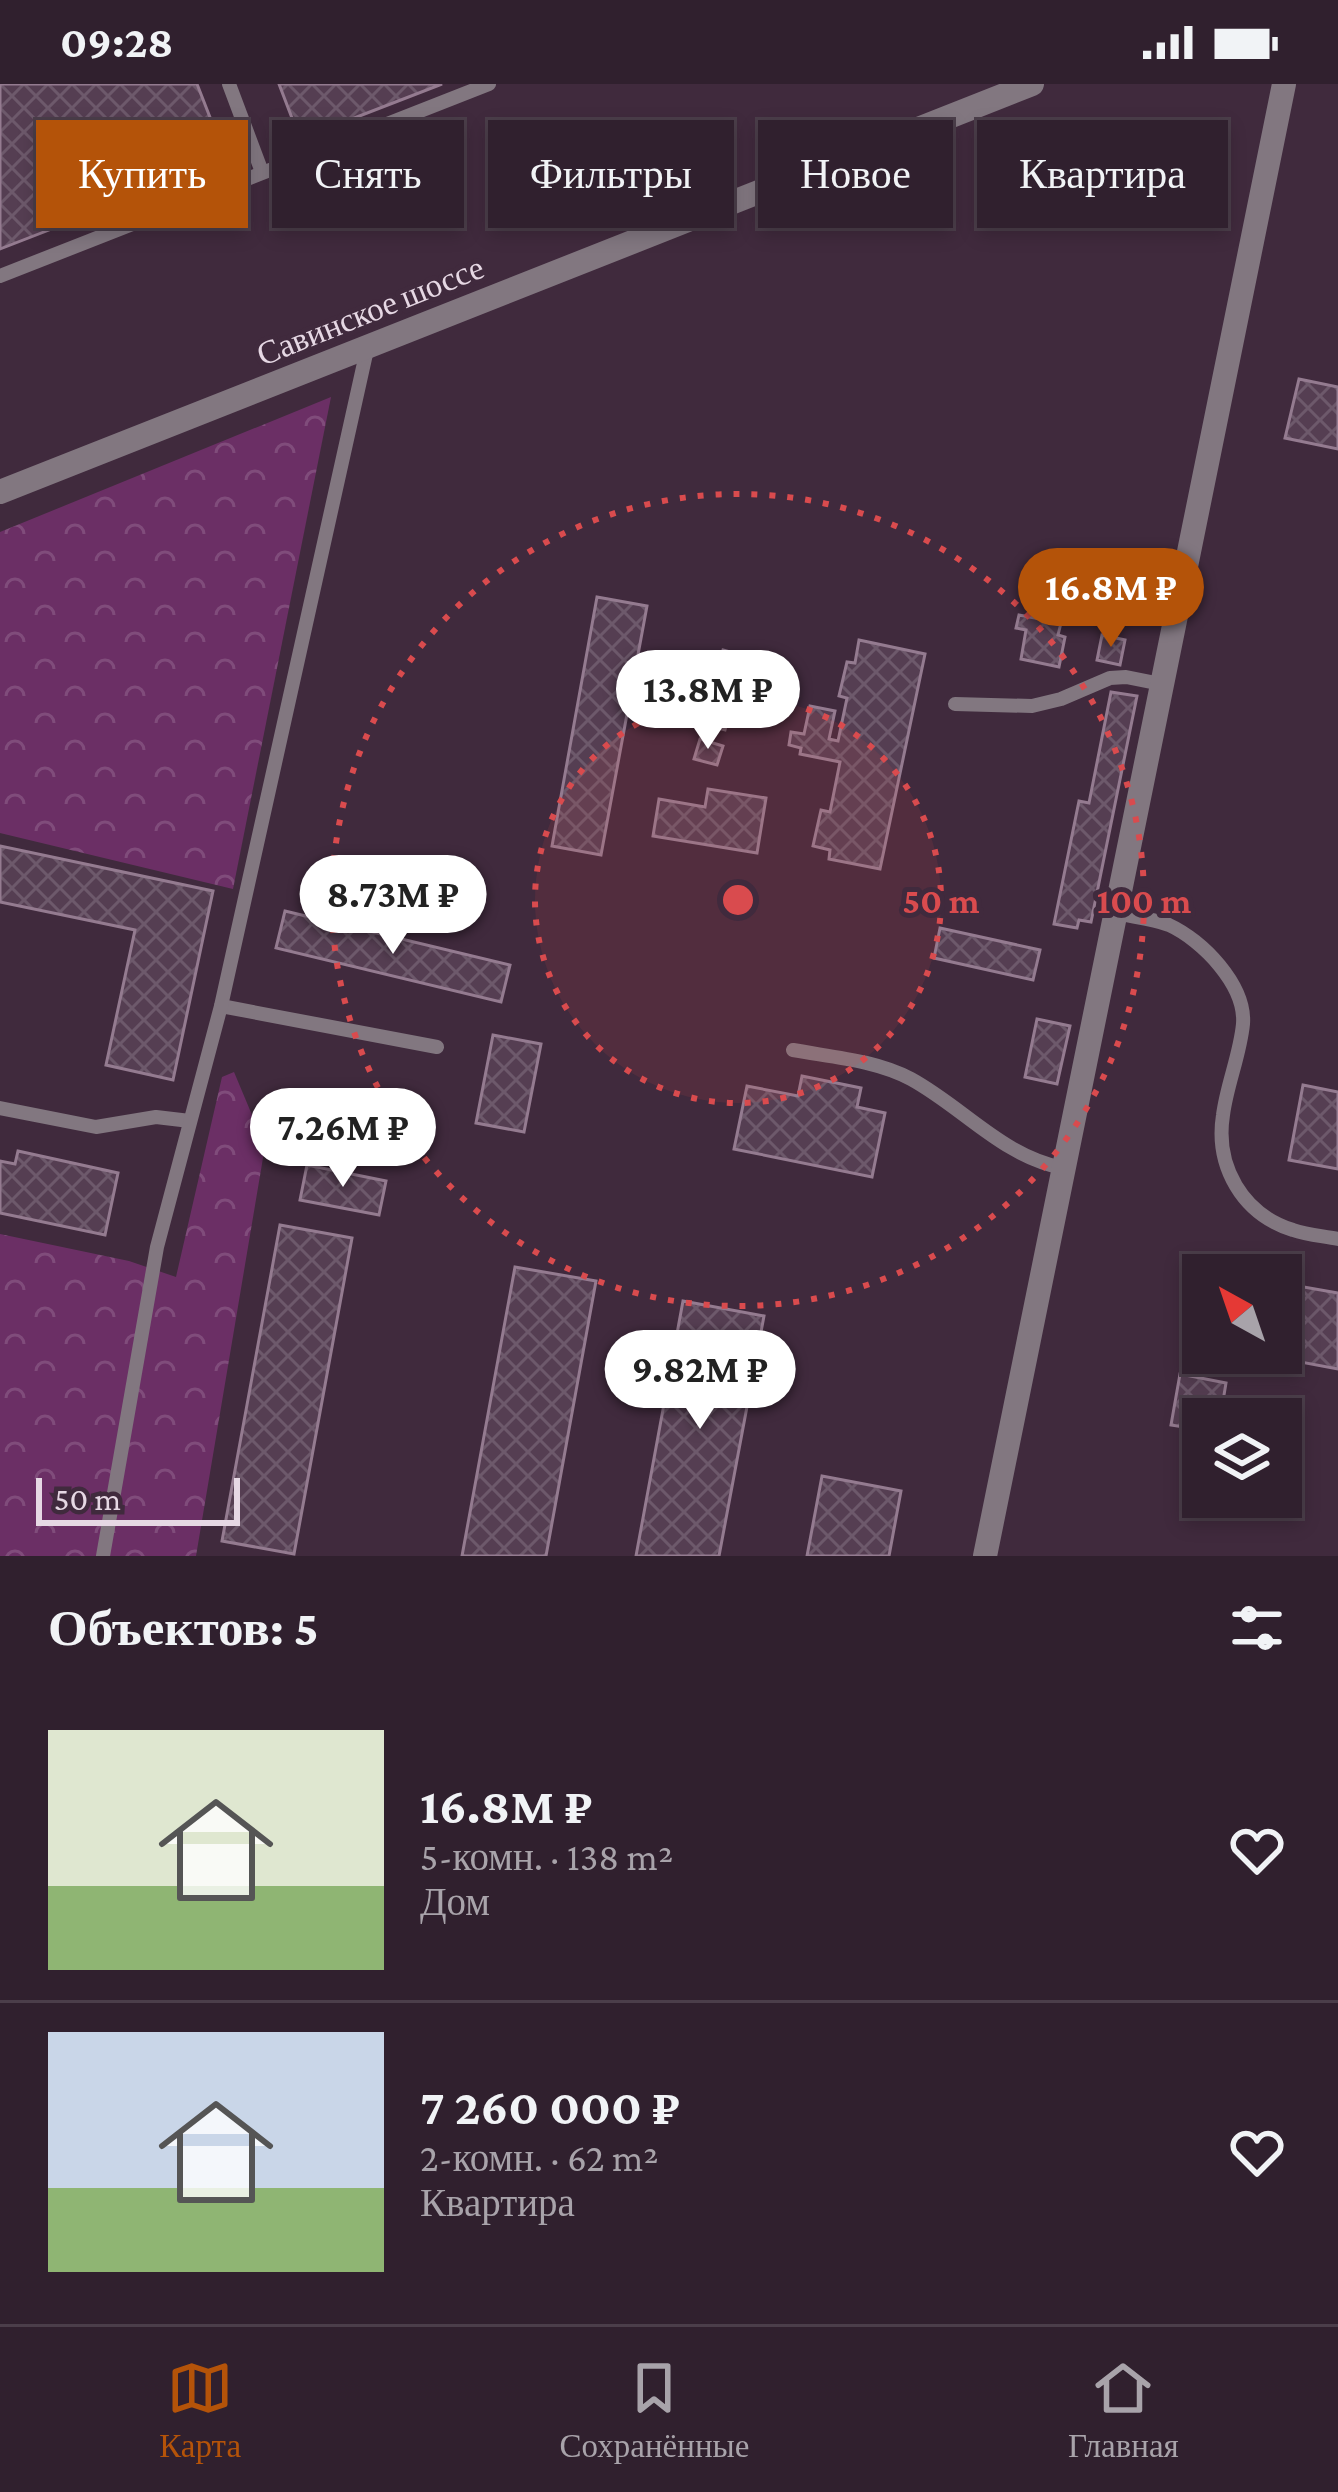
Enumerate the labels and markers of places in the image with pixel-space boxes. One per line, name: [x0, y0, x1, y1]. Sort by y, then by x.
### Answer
pin: 16.8M ₽: [1000, 548, 1222, 650]
pin: 13.8M ₽: [597, 650, 819, 752]
pin: 8.73M ₽: [282, 855, 504, 957]
centre of rings: [717, 879, 759, 921]
pin: 7.26M ₽: [232, 1088, 454, 1190]
pin: 9.82M ₽: [589, 1330, 811, 1432]

